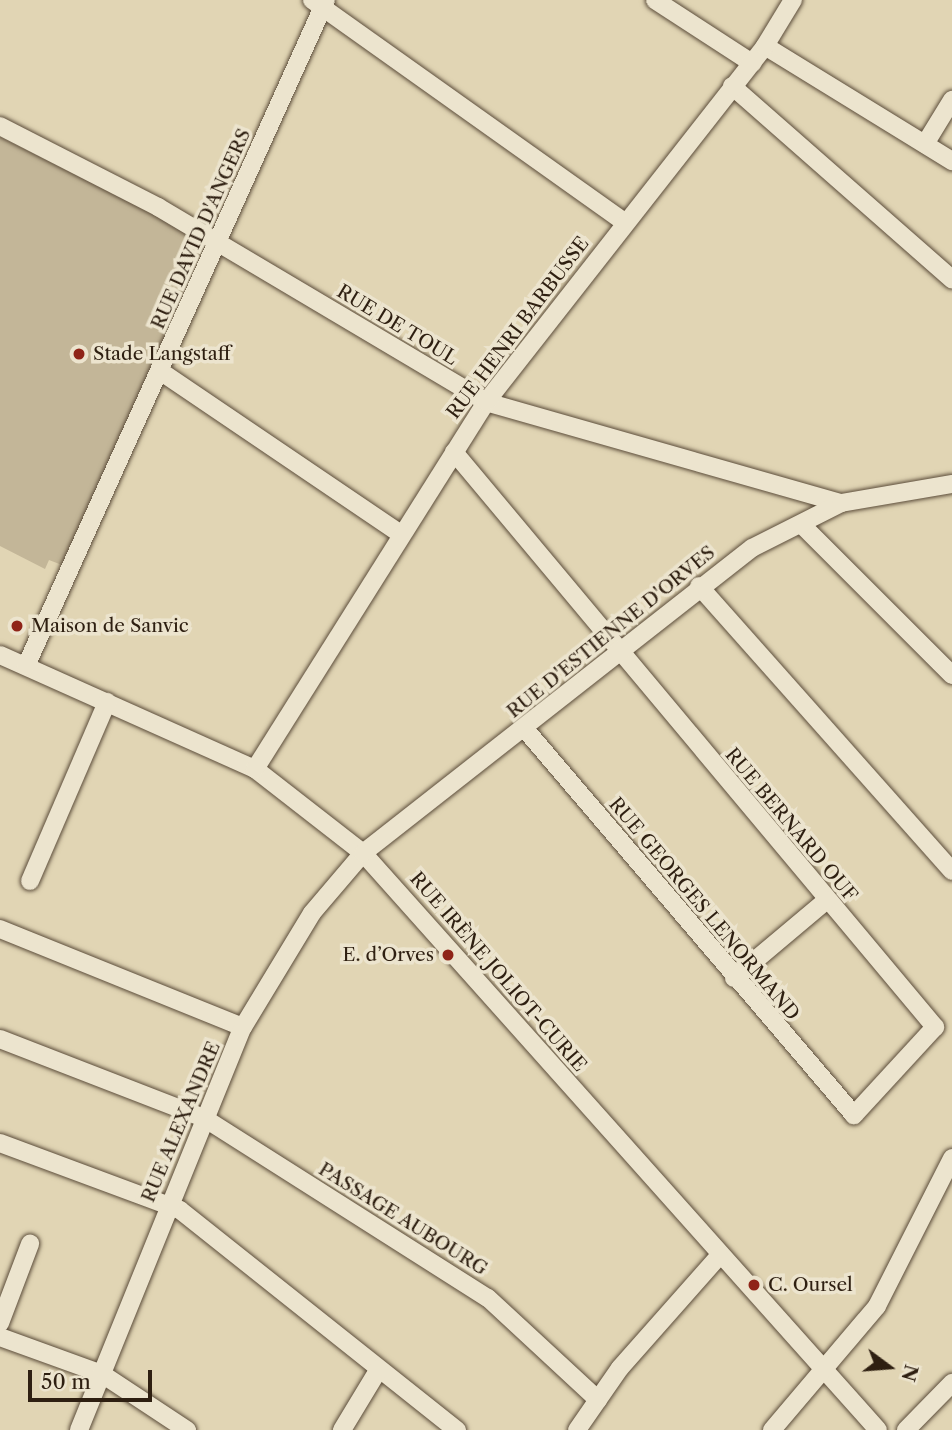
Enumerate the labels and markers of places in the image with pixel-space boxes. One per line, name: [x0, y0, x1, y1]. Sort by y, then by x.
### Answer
place label: Stade Langstaff: [93, 343, 231, 365]
marker: Stade Langstaff: [71, 346, 87, 362]
place label: Maison de Sanvic: [31, 615, 189, 637]
marker: Maison de Sanvic: [9, 618, 25, 634]
place label: E. d’Orves: [342, 944, 434, 966]
marker: E. d’Orves: [440, 947, 456, 963]
place label: C. Oursel: [768, 1274, 853, 1296]
marker: C. Oursel: [746, 1277, 762, 1293]

